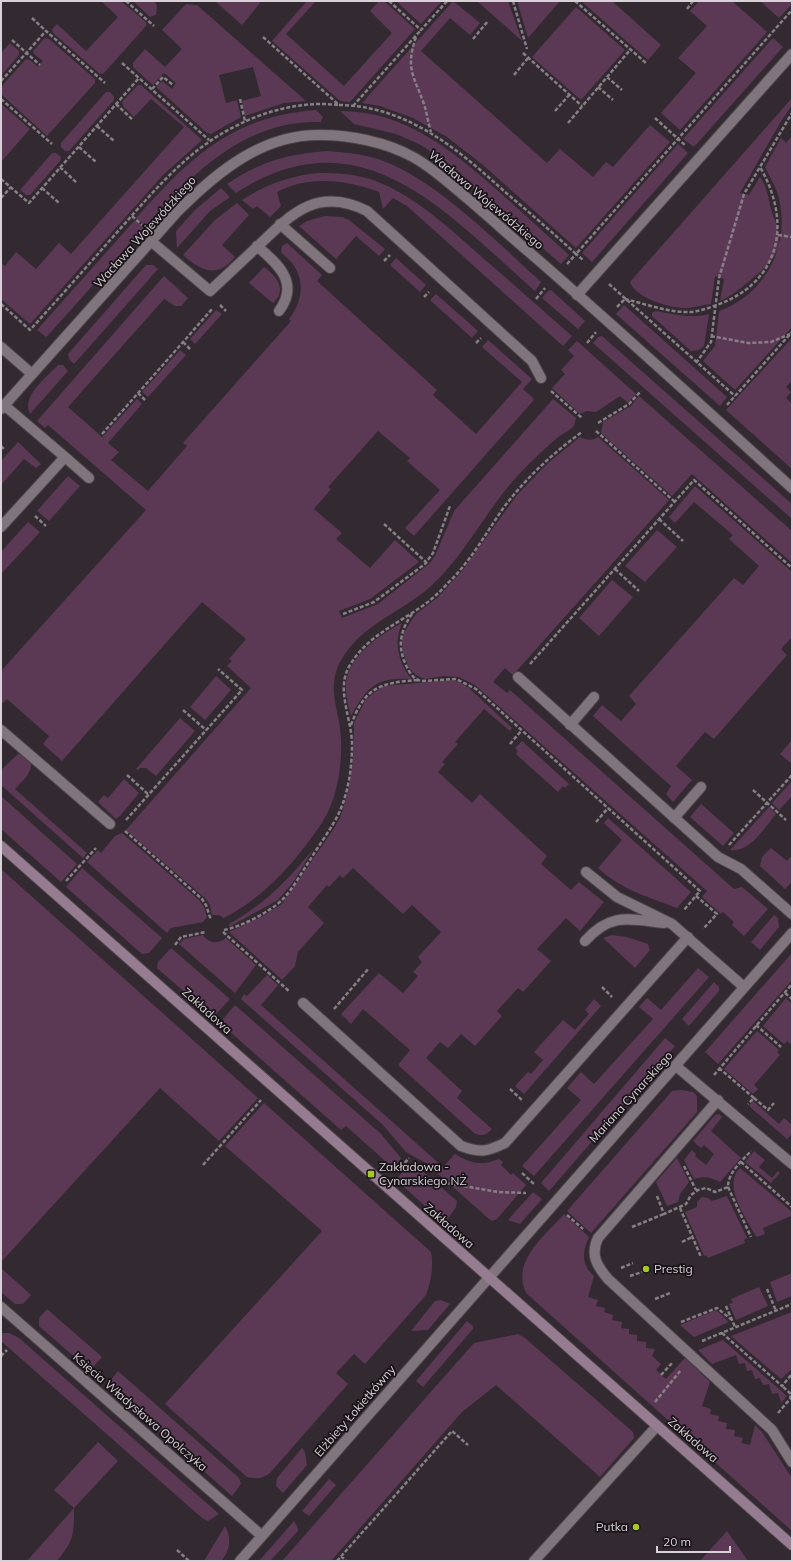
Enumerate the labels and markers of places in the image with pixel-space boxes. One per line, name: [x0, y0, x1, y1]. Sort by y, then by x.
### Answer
place label: Zakładowa - Cynarskiego NŻ: [379, 1159, 467, 1188]
marker: Zakładowa - Cynarskiego NŻ: [366, 1169, 376, 1179]
place label: Prestig: [654, 1261, 693, 1276]
marker: Prestig: [641, 1264, 651, 1274]
place label: Putka: [596, 1519, 628, 1534]
marker: Putka: [631, 1522, 641, 1532]

